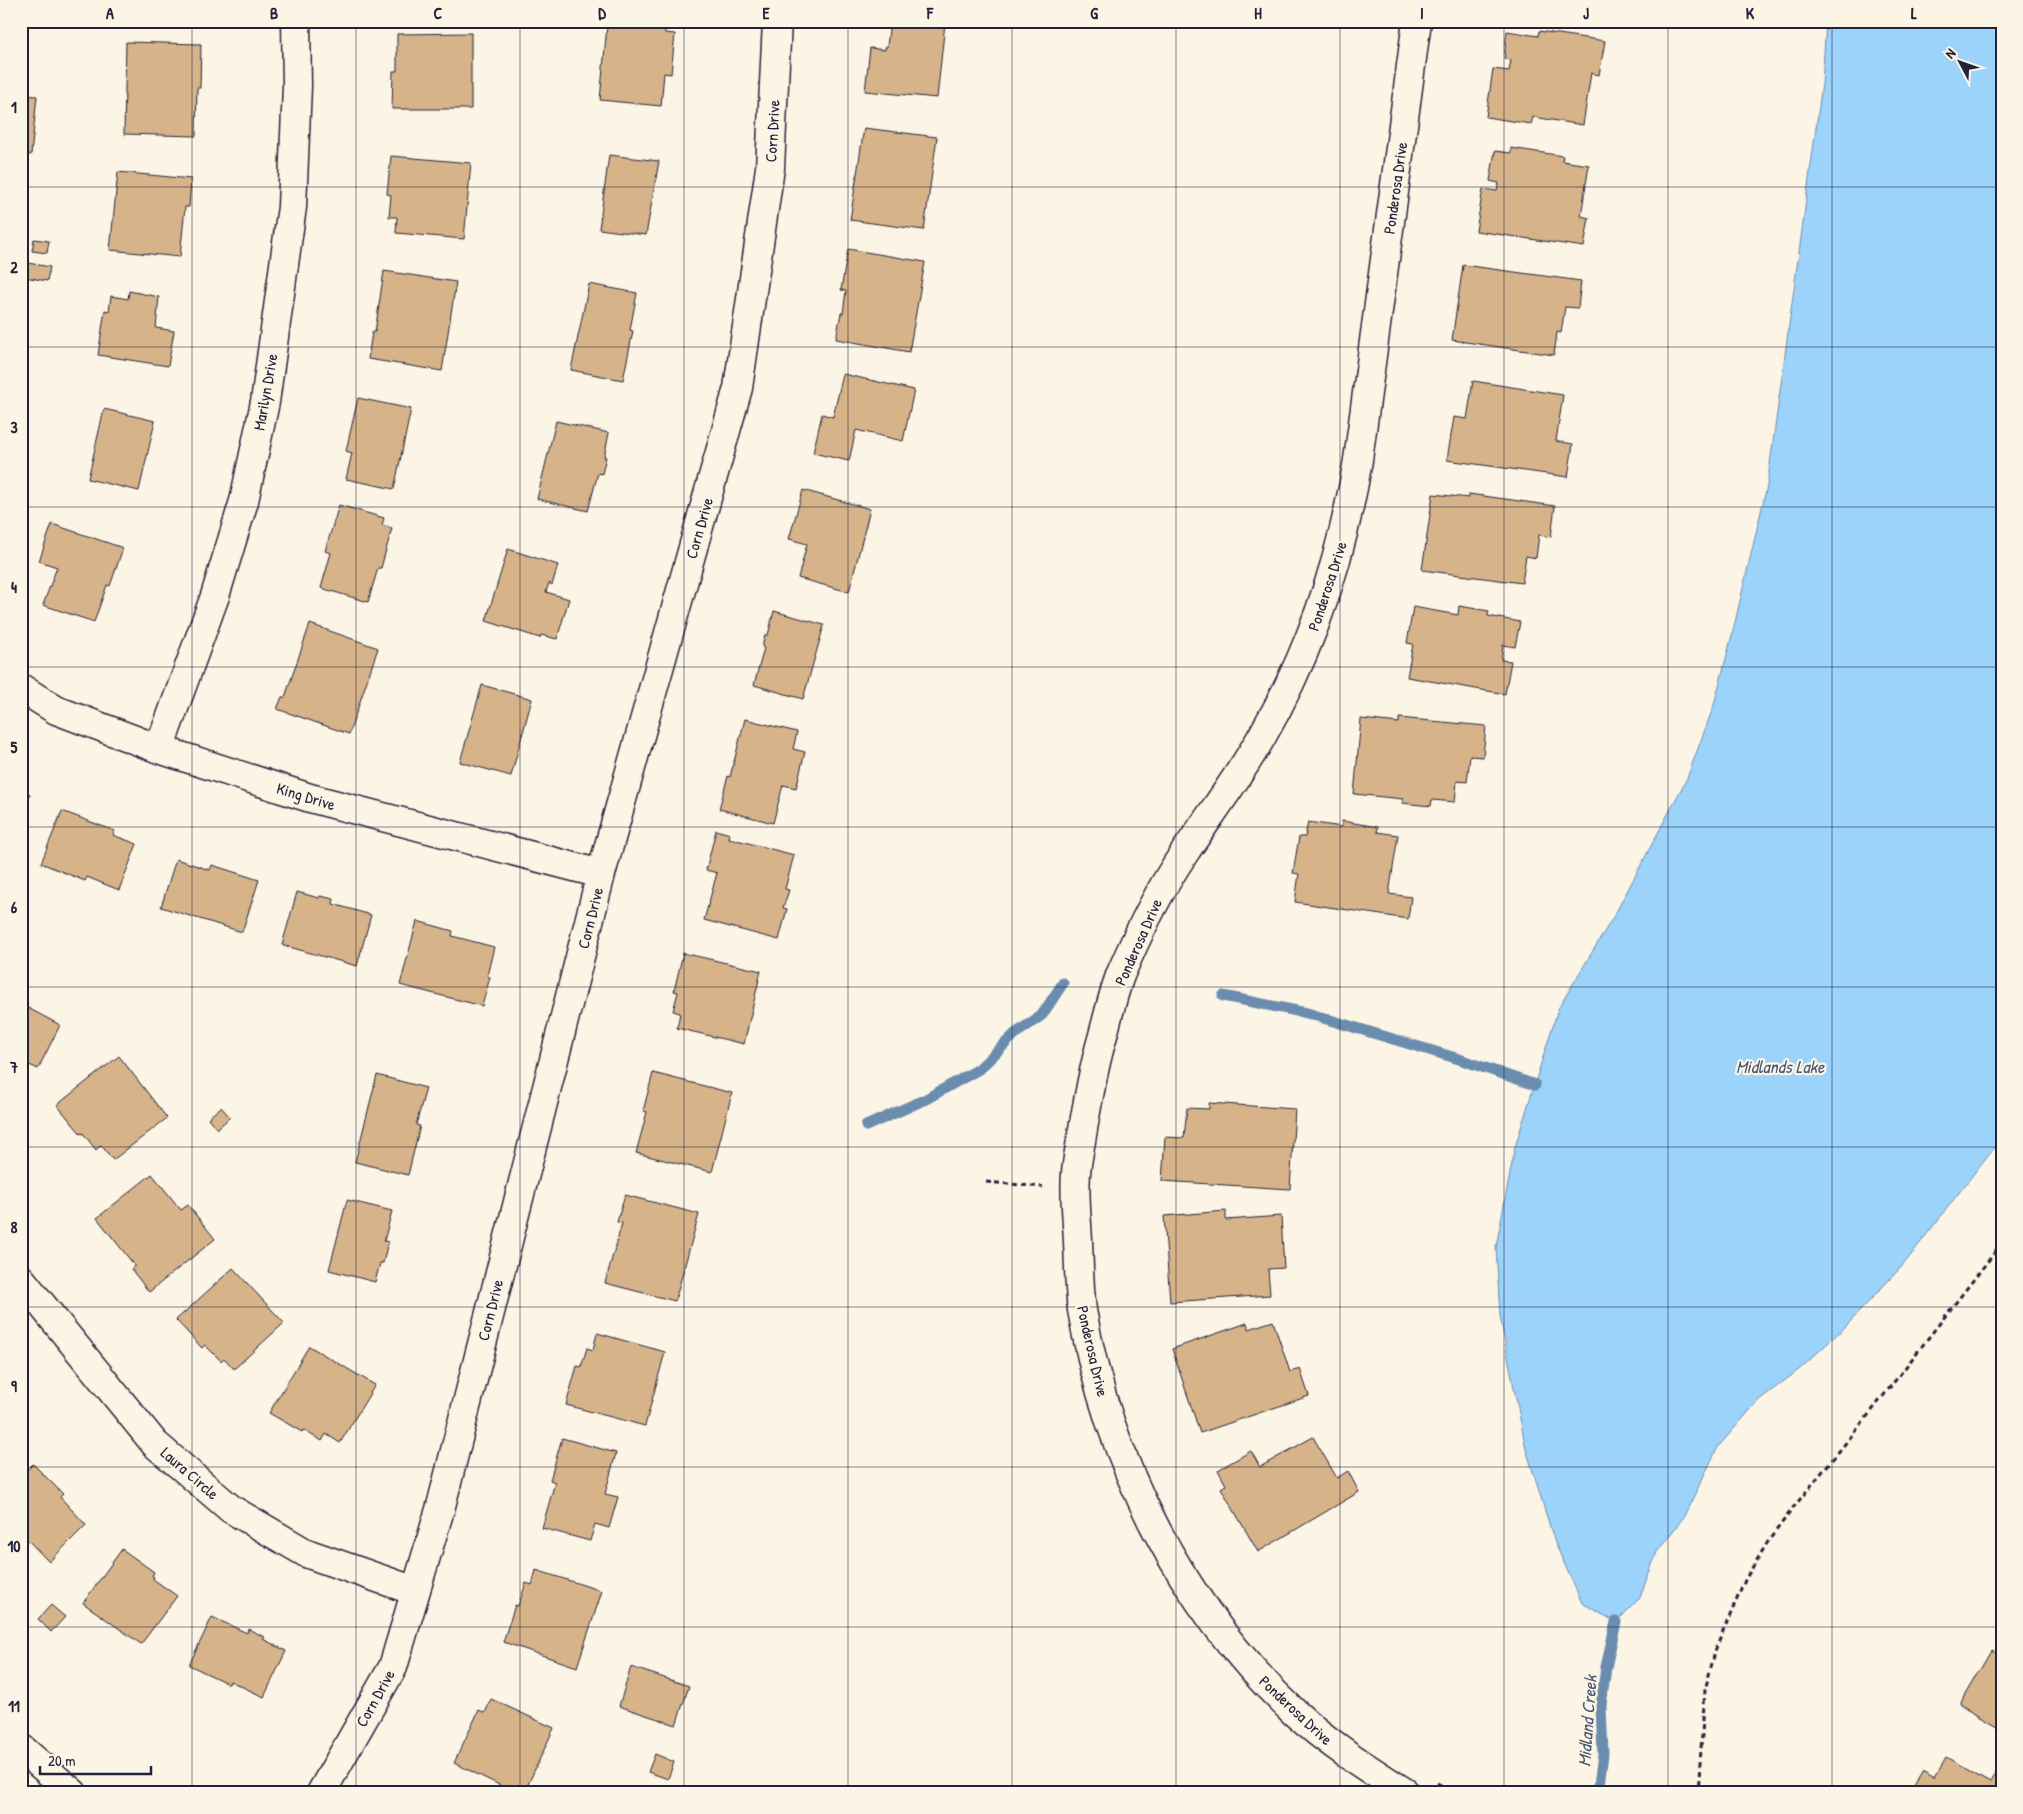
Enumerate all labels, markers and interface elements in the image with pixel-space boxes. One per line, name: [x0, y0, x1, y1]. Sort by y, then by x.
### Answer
text: A: [106, 2, 114, 24]
text: B: [270, 2, 278, 24]
text: C: [434, 2, 443, 24]
text: D: [598, 2, 606, 24]
text: E: [762, 2, 770, 24]
text: F: [926, 2, 934, 24]
text: G: [1090, 2, 1098, 24]
text: H: [1254, 2, 1262, 24]
text: I: [1420, 2, 1424, 24]
text: J: [1583, 2, 1589, 24]
text: K: [1746, 2, 1755, 24]
text: L: [1911, 2, 1917, 24]
north arrow: [1936, 38, 1986, 88]
text: N: [1940, 44, 1960, 62]
text: 1: [11, 96, 17, 118]
street label: Corn Drive: [759, 99, 785, 163]
street label: Ponderosa Drive: [1378, 140, 1412, 235]
text: 2: [10, 256, 18, 278]
street label: Marilyn Drive: [247, 351, 283, 432]
text: 3: [10, 416, 18, 438]
street label: Corn Drive: [680, 494, 718, 561]
street label: Ponderosa Drive: [1302, 538, 1352, 634]
text: 4: [11, 576, 17, 598]
text: 5: [11, 736, 18, 758]
street label: King Drive: [274, 777, 339, 815]
street label: Corn Drive: [572, 884, 608, 951]
street label: Ponderosa Drive: [1109, 895, 1167, 989]
text: 6: [11, 896, 18, 918]
water label: Midlands Lake: [1736, 1054, 1825, 1079]
text: 7: [9, 1056, 18, 1078]
text: 8: [11, 1216, 18, 1238]
street label: Corn Drive: [472, 1276, 508, 1343]
street label: Ponderosa Drive: [1072, 1303, 1114, 1399]
text: 9: [11, 1375, 17, 1397]
street label: Laura Circle: [156, 1442, 224, 1505]
text: 10: [8, 1535, 20, 1557]
street label: Corn Drive: [350, 1665, 400, 1731]
street label: Ponderosa Drive: [1255, 1670, 1338, 1750]
water label: Midland Creek: [1571, 1673, 1603, 1768]
text: 11: [8, 1695, 20, 1717]
scale bar: [40, 1744, 151, 1776]
text: 20 m: [48, 1750, 75, 1771]

